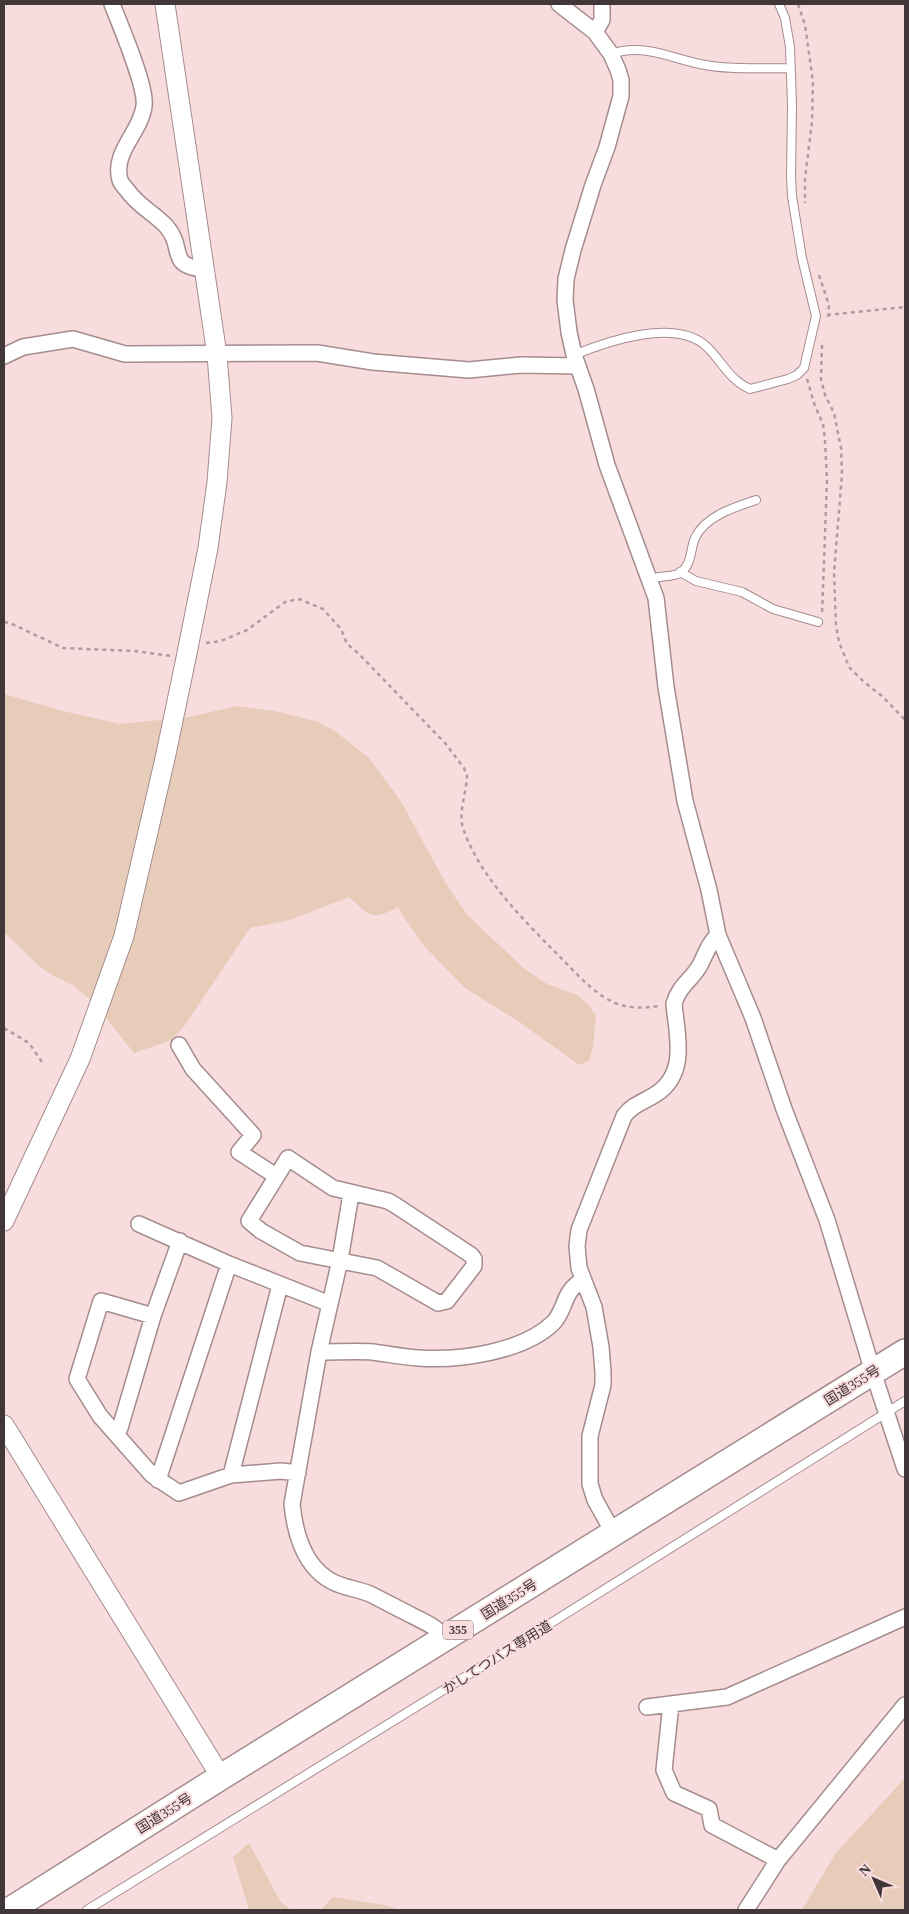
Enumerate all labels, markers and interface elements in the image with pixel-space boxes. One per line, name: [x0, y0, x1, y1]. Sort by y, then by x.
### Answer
street label: 国道355号: [822, 1362, 883, 1408]
street label: 国道355号: [479, 1576, 540, 1622]
street label: かしてつバス専用道: [440, 1618, 554, 1697]
road number: 355: [443, 1620, 473, 1640]
street label: 国道355号: [134, 1790, 195, 1836]
north arrow: [849, 1854, 899, 1904]
text: N: [856, 1861, 874, 1879]

